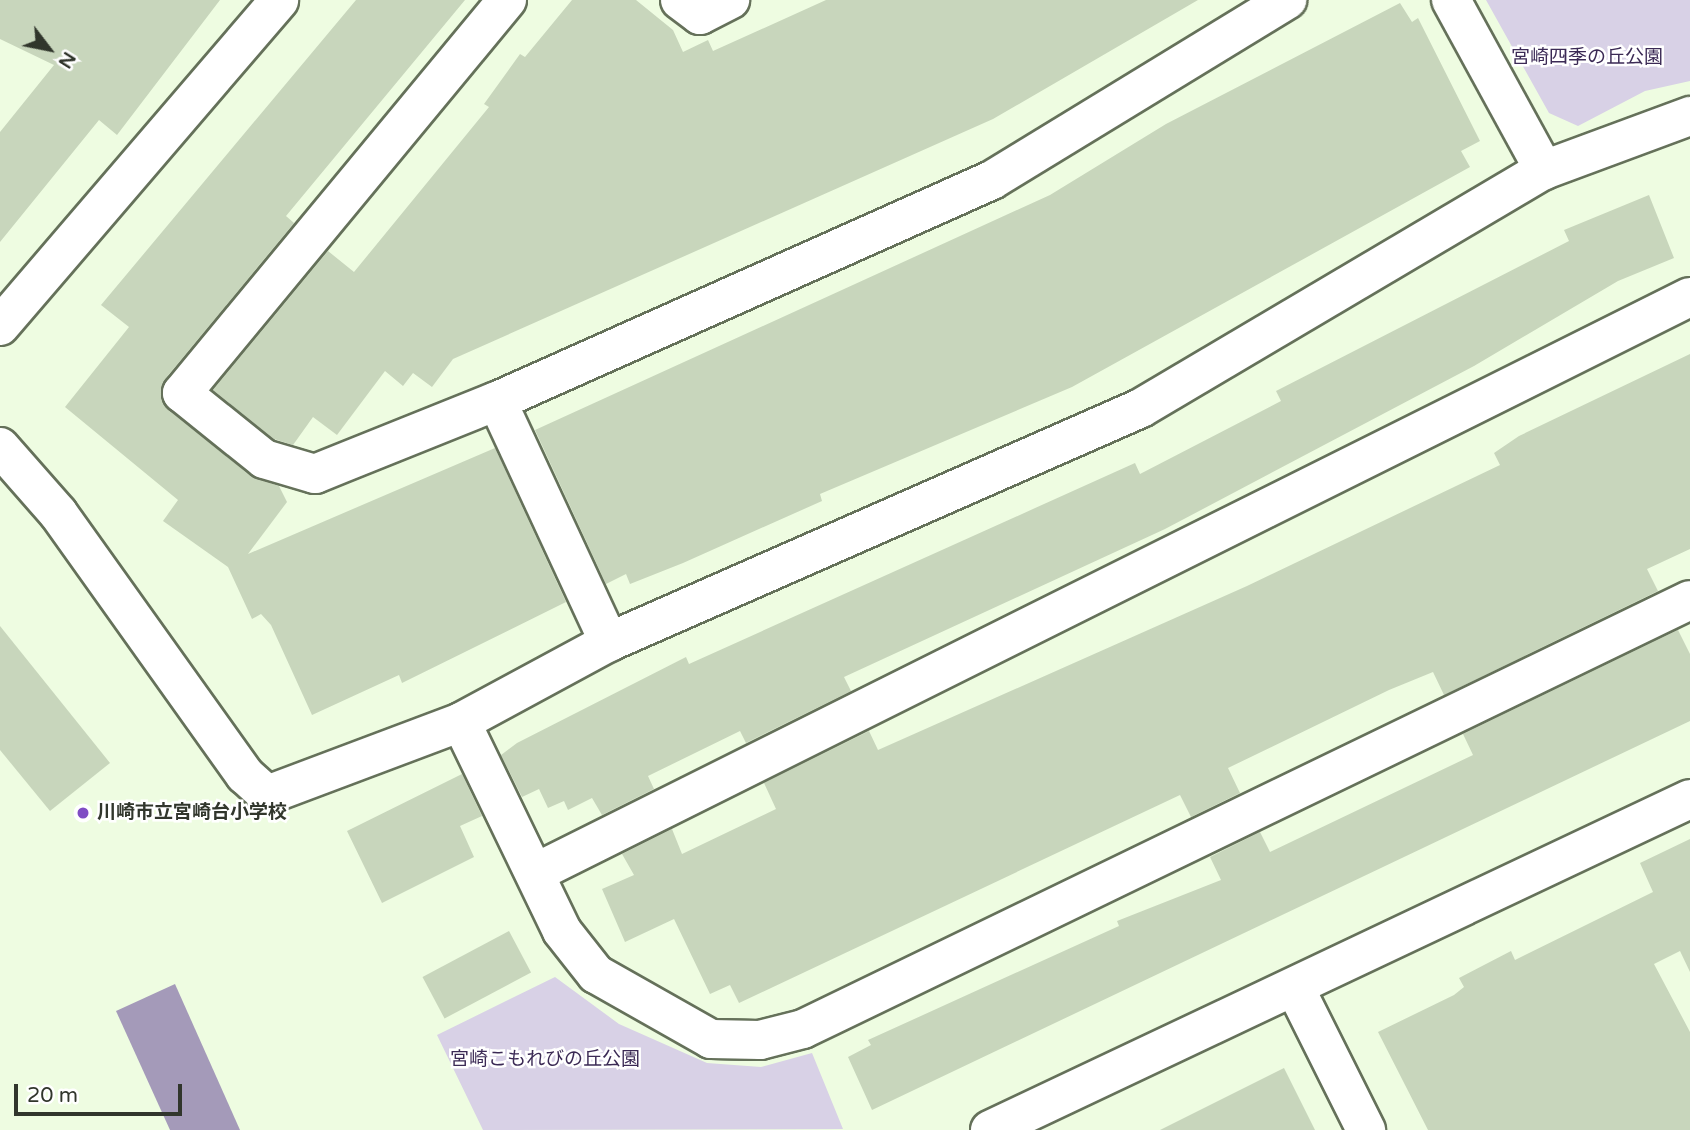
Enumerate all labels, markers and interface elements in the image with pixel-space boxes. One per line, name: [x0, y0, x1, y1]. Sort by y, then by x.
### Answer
north arrow: [14, 14, 84, 84]
park label: 宮崎四季の丘公園: [1511, 47, 1663, 69]
text: N: [53, 48, 80, 72]
place label: 川崎市立宮崎台小学校: [97, 802, 287, 824]
marker: 川崎市立宮崎台小学校: [75, 805, 91, 821]
park label: 宮崎こもれびの丘公園: [450, 1049, 640, 1071]
scale bar: [18, 1070, 186, 1114]
text: 20 m: [27, 1083, 78, 1108]

